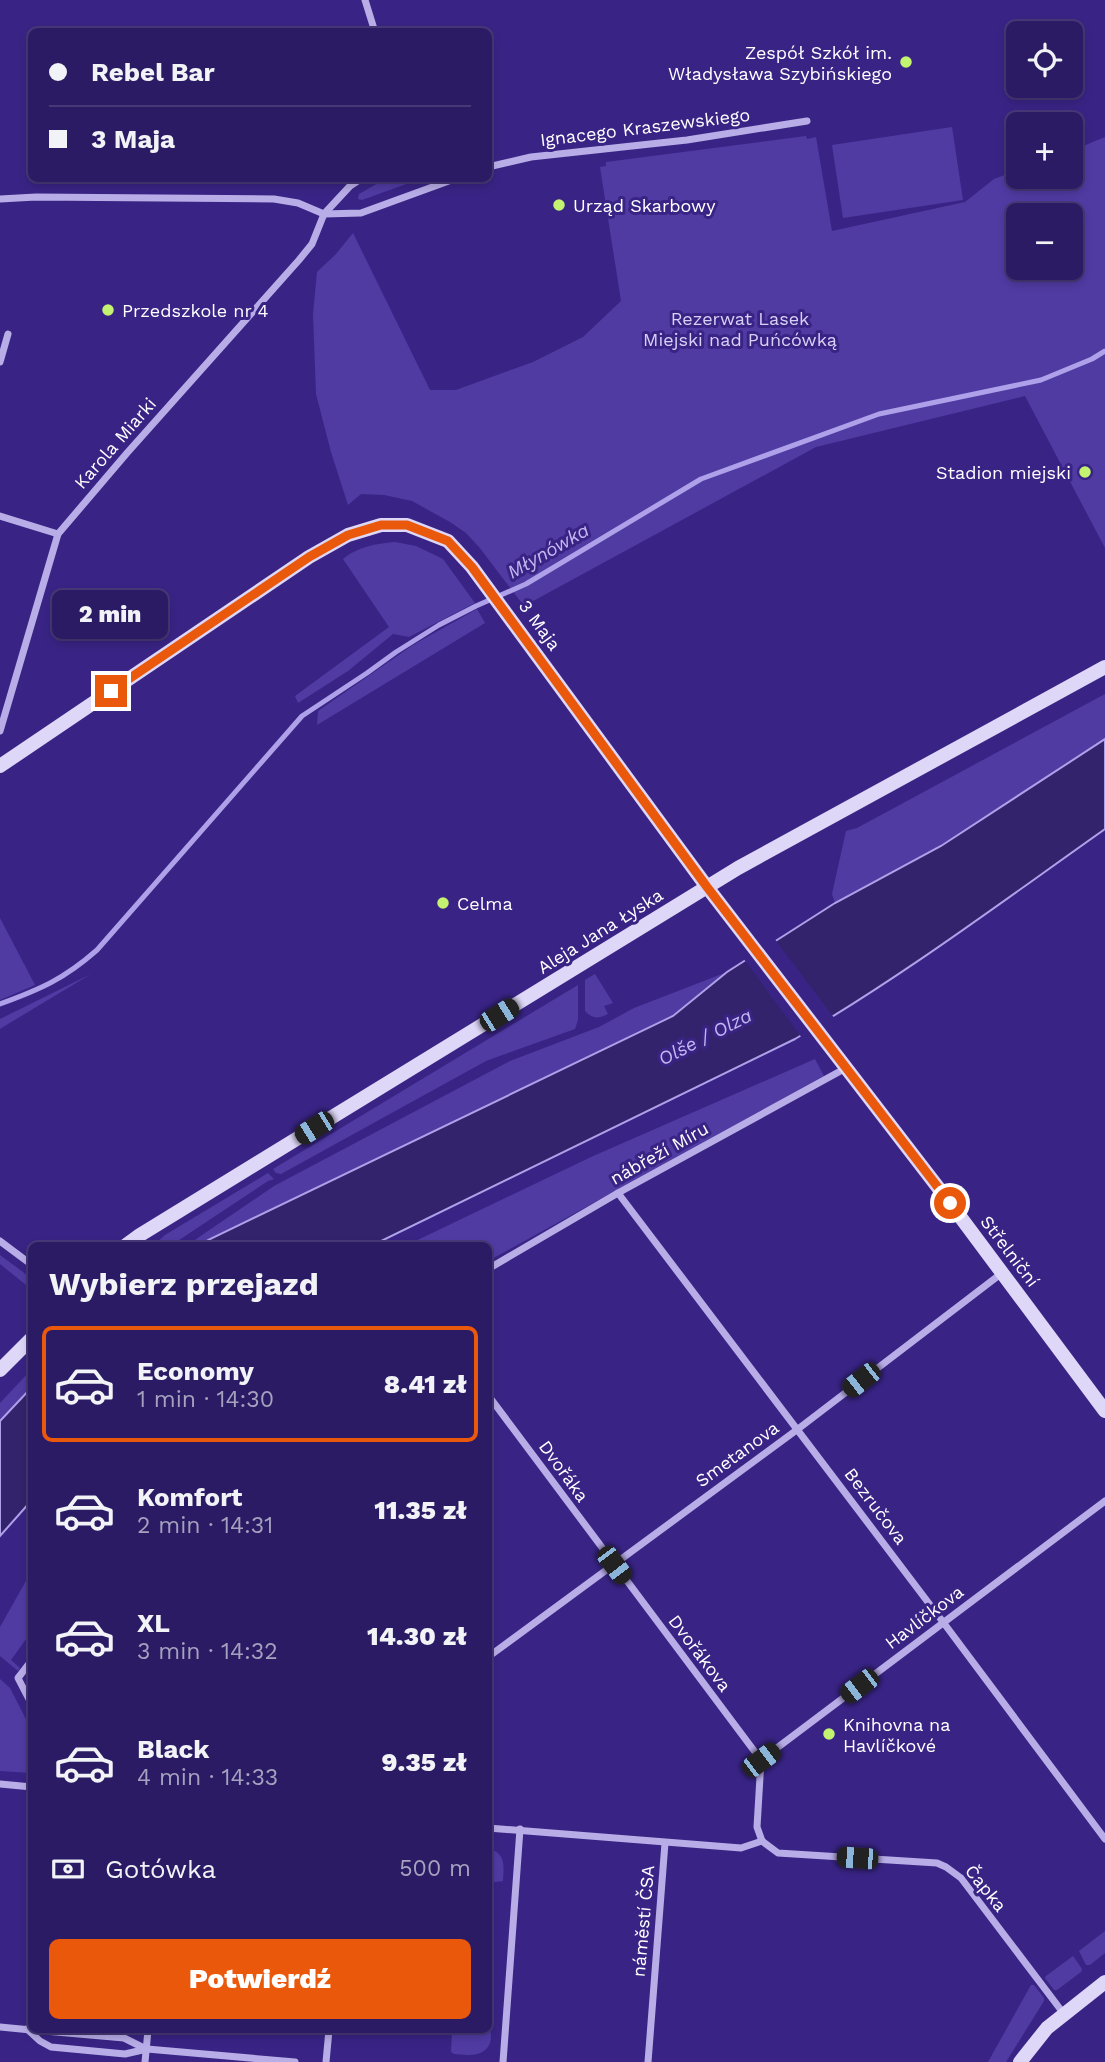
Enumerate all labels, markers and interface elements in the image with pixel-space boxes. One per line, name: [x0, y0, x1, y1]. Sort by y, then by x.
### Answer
map controls: [1006, 21, 1083, 280]
button: locate: [1006, 21, 1083, 98]
place label: Zespół Szkół im. Władysława Szybińskiego: [668, 42, 892, 84]
marker: Zespół Szkół im. Władysława Szybińskiego: [898, 54, 914, 70]
text: Rebel Bar: [91, 57, 215, 87]
street label: Ignacego Kraszewskiego: [539, 104, 751, 150]
button: +: [1006, 112, 1083, 189]
text: 3 Maja: [91, 124, 175, 154]
place label: Urząd Skarbowy: [573, 195, 716, 216]
marker: Urząd Skarbowy: [551, 197, 567, 213]
button: −: [1006, 203, 1083, 280]
place label: Przedszkole nr 4: [122, 300, 268, 321]
marker: Przedszkole nr 4: [100, 302, 116, 318]
park label: Rezerwat Lasek Miejski nad Puńcówką: [643, 308, 837, 350]
street label: Karola Miarki: [70, 393, 160, 493]
place label: Stadion miejski: [936, 462, 1071, 483]
marker: Stadion miejski: [1077, 464, 1093, 480]
water label: Młynówka: [503, 518, 593, 584]
callout: 2 min: [53, 590, 169, 638]
street label: 3 Maja: [515, 596, 565, 654]
text: 2 min: [79, 601, 141, 628]
route end: [95, 675, 127, 707]
street label: Aleja Jana Łyska: [534, 884, 666, 978]
place label: Celma: [457, 893, 513, 914]
marker: Celma: [435, 895, 451, 911]
car: [476, 995, 523, 1035]
water label: Olše / Olza: [654, 1003, 756, 1070]
car: [291, 1108, 338, 1148]
street label: nábřeží Míru: [606, 1117, 712, 1189]
route start: [934, 1187, 966, 1219]
street label: Střelniční: [976, 1211, 1044, 1291]
text: Wybierz przejazd: [49, 1265, 319, 1303]
icon: car: [53, 1353, 116, 1416]
text: Economy: [137, 1356, 254, 1386]
car: [838, 1359, 885, 1401]
text: 8.41 zł: [384, 1369, 467, 1399]
text: 1 min · 14:30: [137, 1386, 274, 1413]
street label: Smetanova: [691, 1417, 783, 1491]
street label: Dvořáka: [535, 1436, 593, 1506]
street label: Bezručova: [840, 1464, 912, 1548]
icon: car: [53, 1479, 116, 1542]
text: Komfort: [137, 1482, 242, 1512]
text: 11.35 zł: [374, 1495, 467, 1525]
text: 2 min · 14:31: [137, 1512, 273, 1539]
car: [593, 1542, 636, 1588]
street label: Havlíčkova: [881, 1581, 967, 1653]
icon: car: [53, 1605, 116, 1668]
text: XL: [137, 1608, 170, 1638]
street label: Dvořákova: [664, 1611, 736, 1695]
text: 14.30 zł: [367, 1621, 467, 1651]
text: 3 min · 14:32: [137, 1638, 278, 1665]
car: [836, 1665, 883, 1707]
place label: Knihovna na Havlíčkové: [843, 1714, 950, 1756]
marker: Knihovna na Havlíčkové: [821, 1726, 837, 1742]
icon: car: [53, 1731, 116, 1794]
text: Black: [137, 1734, 209, 1764]
car: [738, 1739, 785, 1781]
text: 9.35 zł: [382, 1747, 467, 1777]
text: 4 min · 14:33: [137, 1764, 278, 1791]
car: [836, 1846, 879, 1870]
icon: cash: [49, 1850, 87, 1888]
text: Gotówka: [105, 1854, 216, 1884]
text: 500 m: [399, 1855, 471, 1882]
street label: Čapka: [961, 1860, 1011, 1916]
street label: náměstí ČSA: [628, 1864, 658, 1978]
button: Potwierdź: [49, 1939, 471, 2019]

